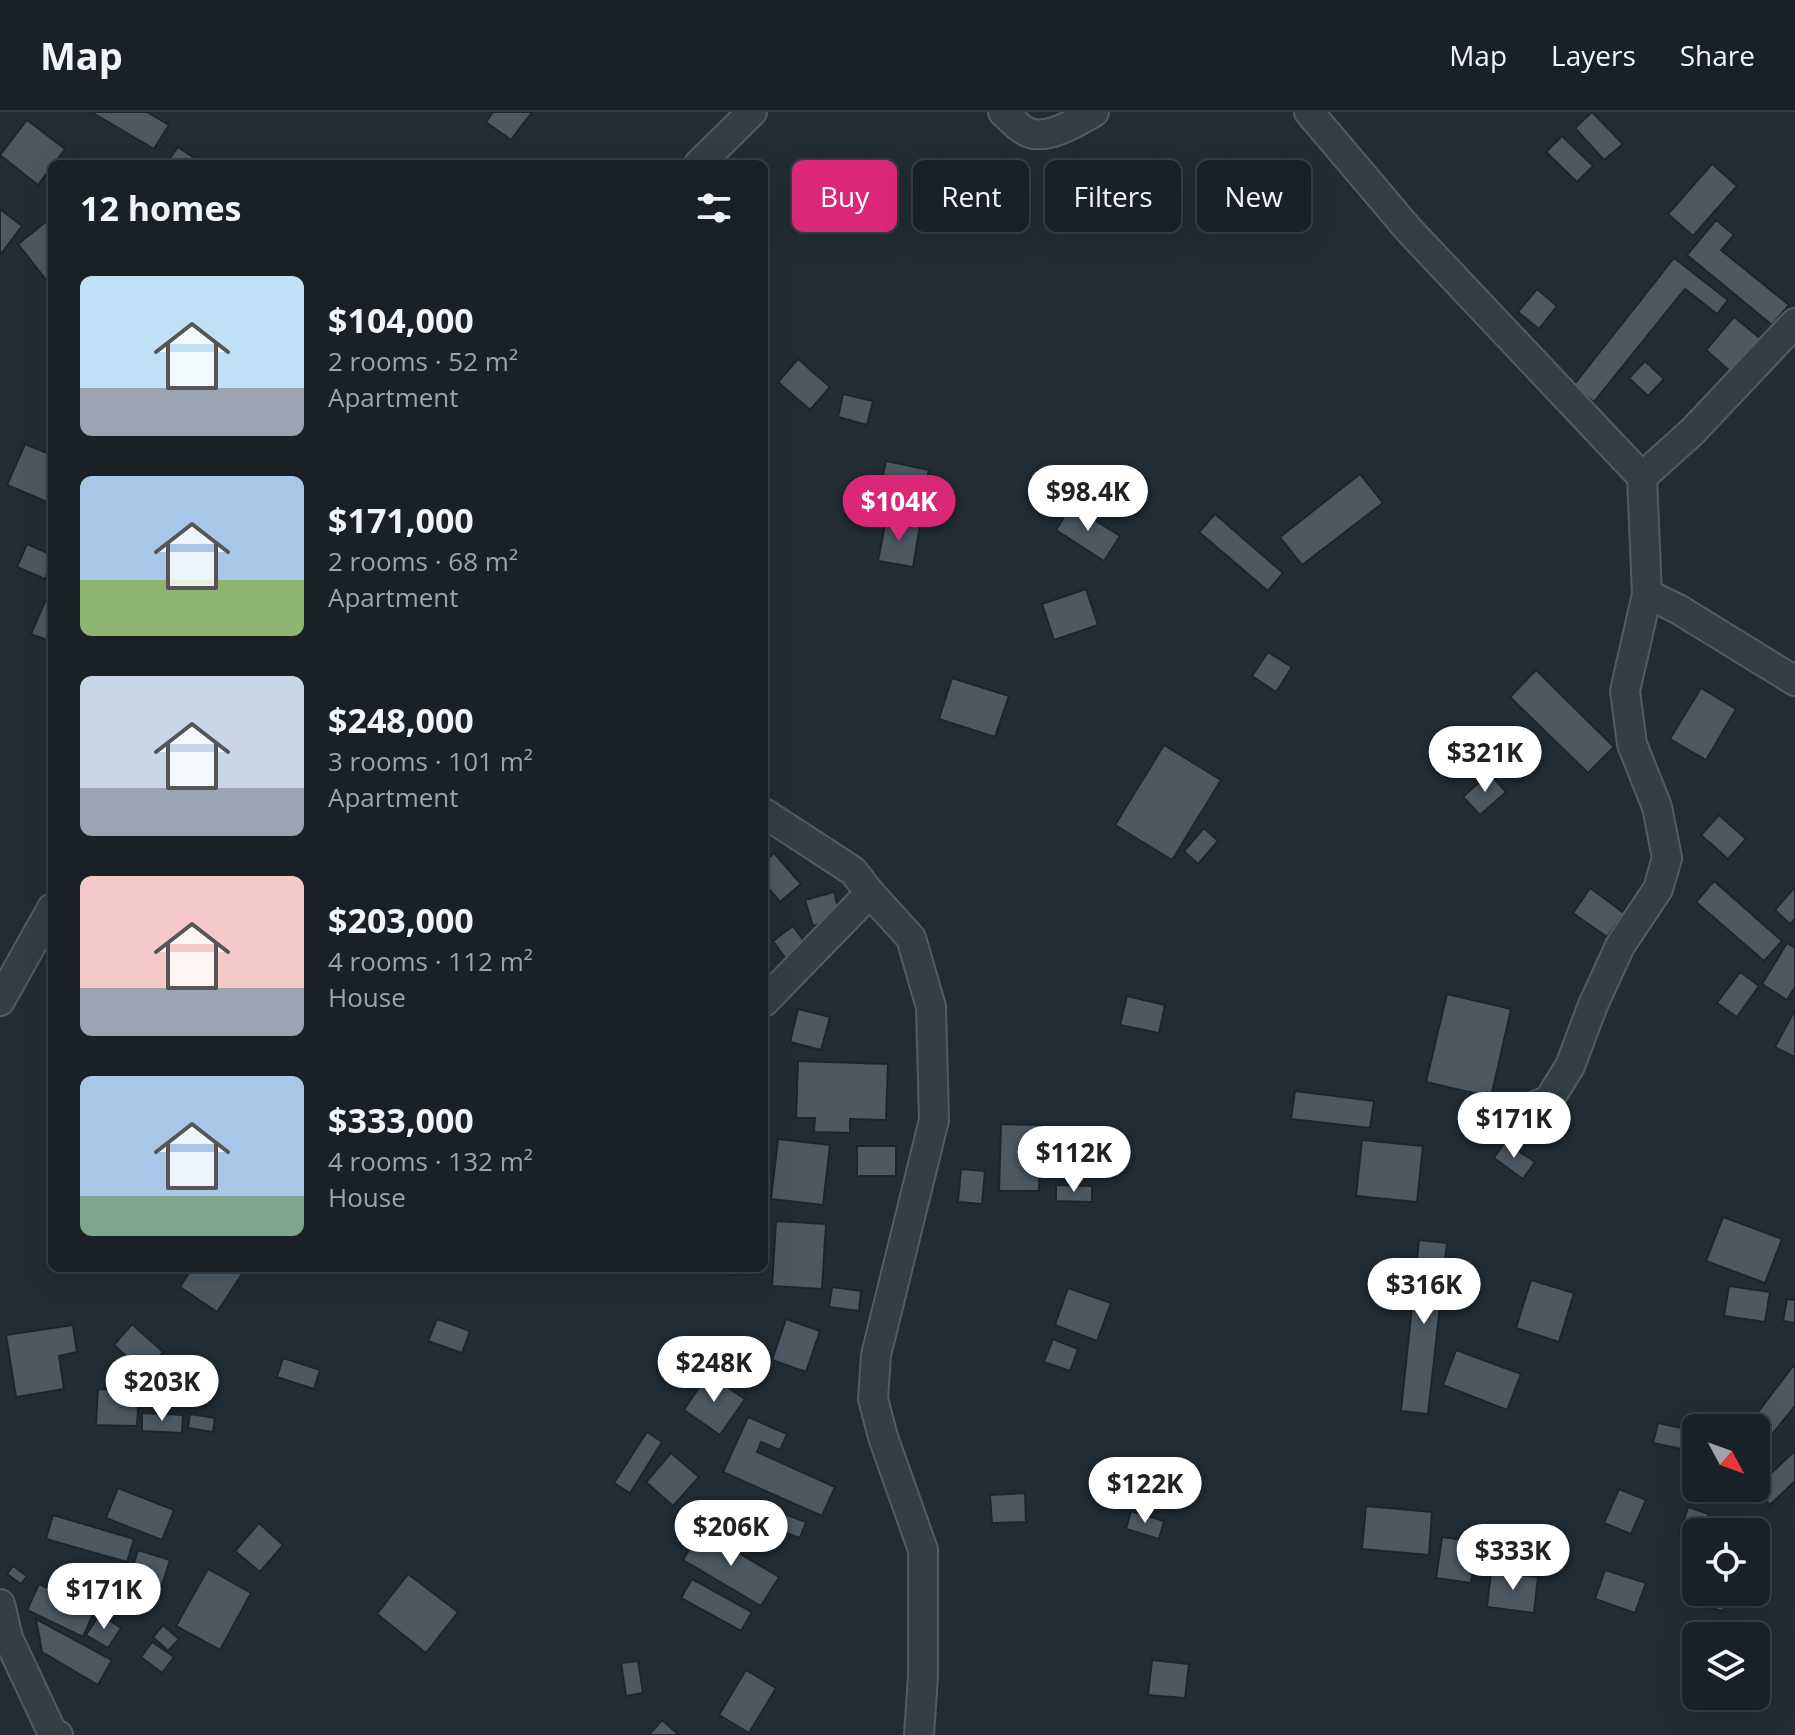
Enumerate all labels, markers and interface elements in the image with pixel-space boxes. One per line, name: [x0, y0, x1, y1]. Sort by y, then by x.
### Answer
text: Map: [40, 29, 123, 81]
text: Map: [1449, 36, 1507, 74]
text: Layers: [1551, 36, 1636, 74]
text: Share: [1680, 36, 1755, 74]
chip: Buy: [792, 160, 897, 232]
chip: Rent: [913, 160, 1029, 232]
chip: Filters: [1045, 160, 1181, 232]
chip: New: [1197, 160, 1311, 232]
text: 12 homes: [80, 185, 241, 231]
icon: filters: [692, 186, 736, 230]
text: $104,000: [328, 297, 474, 343]
icon: home: [144, 308, 240, 404]
text: 2 rooms · 52 m²: [328, 343, 518, 379]
text: Apartment: [328, 379, 459, 415]
pin: $98.4K: [1023, 465, 1153, 533]
text: $98.4K: [1046, 473, 1130, 509]
pin: $104K: [843, 475, 955, 543]
text: $104K: [861, 483, 937, 519]
text: $171,000: [328, 497, 474, 543]
icon: home: [144, 508, 240, 604]
text: 2 rooms · 68 m²: [328, 543, 518, 579]
text: Apartment: [328, 579, 459, 615]
text: $248,000: [328, 697, 474, 743]
icon: home: [144, 708, 240, 804]
pin: $321K: [1429, 726, 1541, 794]
text: $321K: [1447, 734, 1523, 770]
text: 3 rooms · 101 m²: [328, 743, 533, 779]
text: Apartment: [328, 779, 459, 815]
text: $203,000: [328, 897, 474, 943]
icon: home: [144, 908, 240, 1004]
text: 4 rooms · 112 m²: [328, 943, 533, 979]
text: House: [328, 979, 406, 1015]
pin: $171K: [1458, 1092, 1570, 1160]
text: $333,000: [328, 1097, 474, 1143]
text: $171K: [1476, 1100, 1552, 1136]
icon: home: [144, 1108, 240, 1204]
pin: $112K: [1018, 1126, 1130, 1194]
text: $112K: [1036, 1134, 1112, 1170]
text: 4 rooms · 132 m²: [328, 1143, 533, 1179]
text: House: [328, 1179, 406, 1215]
pin: $316K: [1368, 1258, 1480, 1326]
text: $316K: [1386, 1266, 1462, 1302]
pin: $248K: [658, 1336, 770, 1404]
text: $248K: [676, 1344, 752, 1380]
pin: $203K: [106, 1355, 218, 1423]
text: $203K: [124, 1363, 200, 1399]
north arrow: [1682, 1414, 1770, 1502]
map controls: [1682, 1414, 1770, 1710]
pin: $122K: [1089, 1457, 1201, 1525]
text: $122K: [1107, 1465, 1183, 1501]
pin: $206K: [675, 1500, 787, 1568]
text: $206K: [693, 1508, 769, 1544]
button: locate: [1682, 1518, 1770, 1606]
pin: $333K: [1457, 1524, 1569, 1592]
text: $333K: [1475, 1532, 1551, 1568]
pin: $171K: [48, 1563, 160, 1631]
text: $171K: [66, 1571, 142, 1607]
button: layers: [1682, 1622, 1770, 1710]

